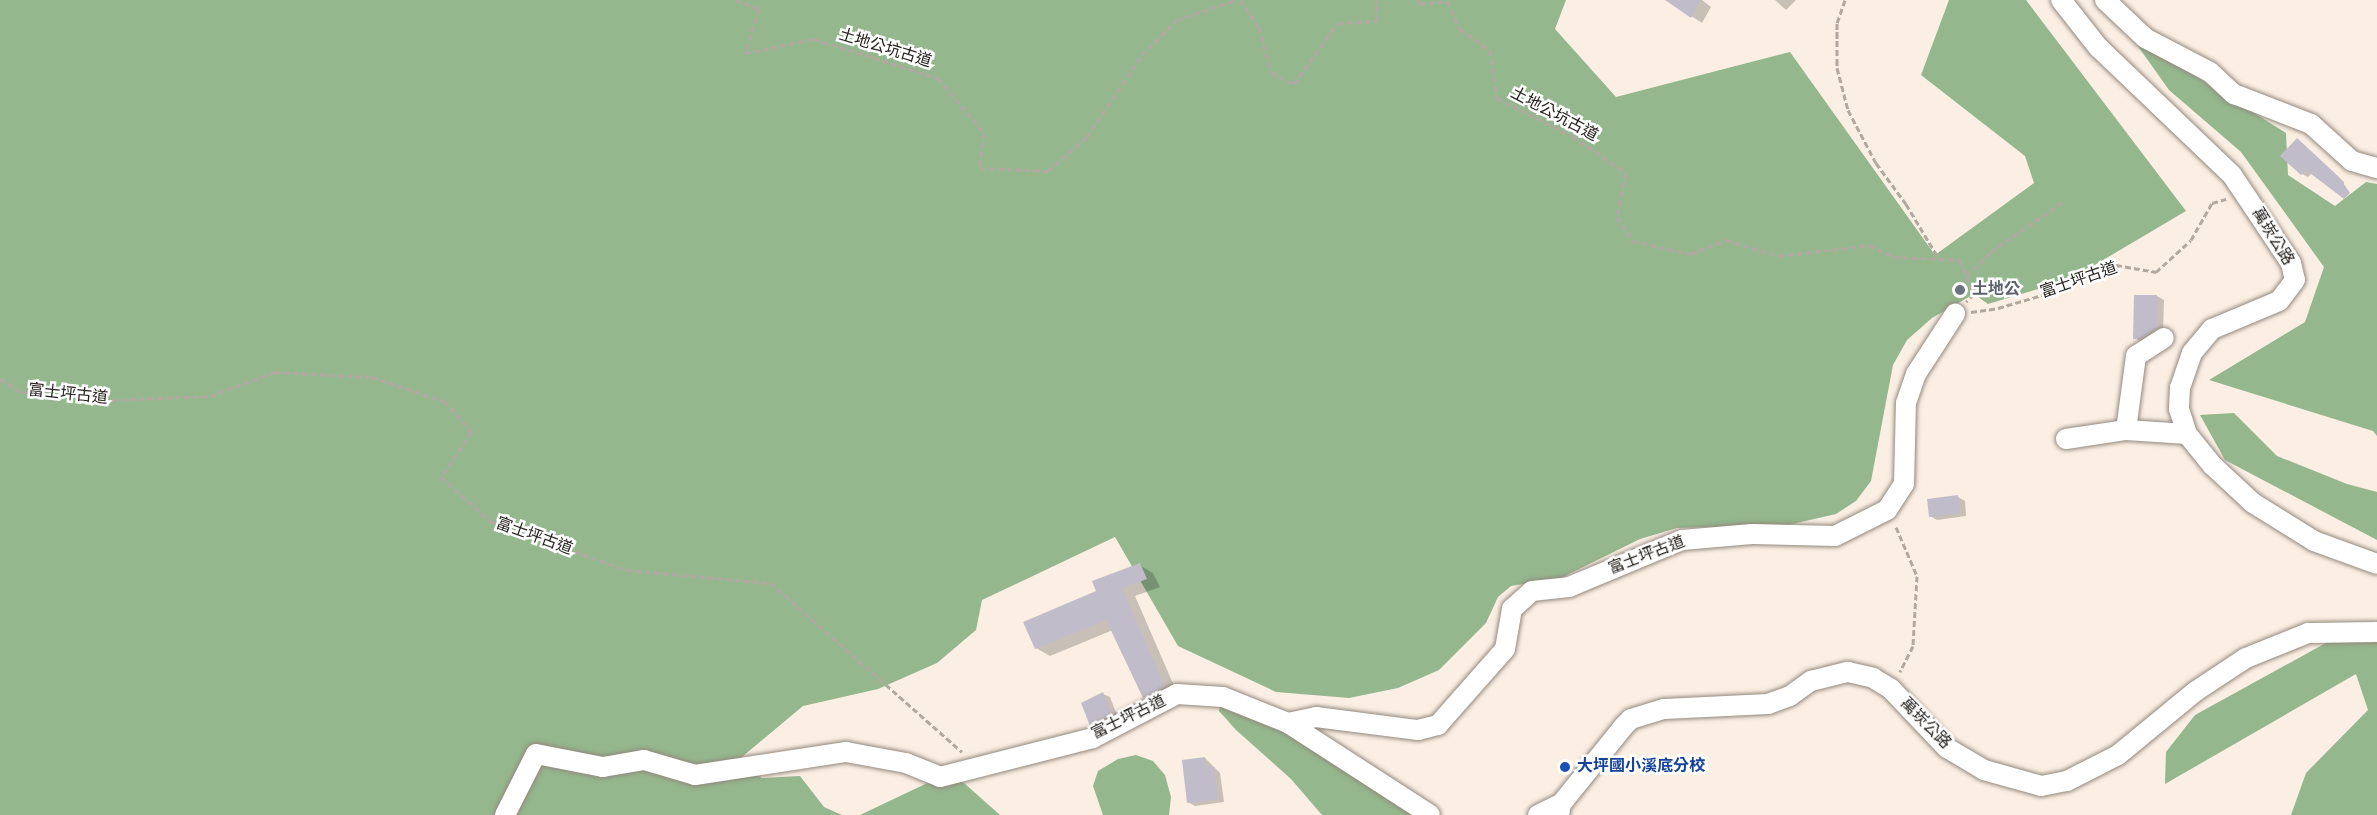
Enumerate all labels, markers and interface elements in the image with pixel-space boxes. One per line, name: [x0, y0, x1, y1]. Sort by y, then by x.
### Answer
street label: 土地公坑古道: [836, 26, 934, 72]
street label: 土地公坑古道: [1507, 84, 1601, 146]
street label: 萬崁公路: [2247, 205, 2297, 269]
street label: 富士坪古道: [2038, 259, 2120, 303]
place label: 土地公: [1972, 280, 2020, 300]
marker: 土地公: [1953, 283, 1967, 297]
street label: 富士坪古道: [27, 381, 109, 409]
street label: 富士坪古道: [493, 514, 575, 560]
street label: 富士坪古道: [1606, 533, 1688, 579]
street label: 富士坪古道: [1089, 692, 1169, 744]
street label: 萬崁公路: [1896, 695, 1954, 753]
place label: 大坪國小溪底分校: [1577, 757, 1705, 777]
marker: 大坪國小溪底分校: [1558, 760, 1572, 774]

